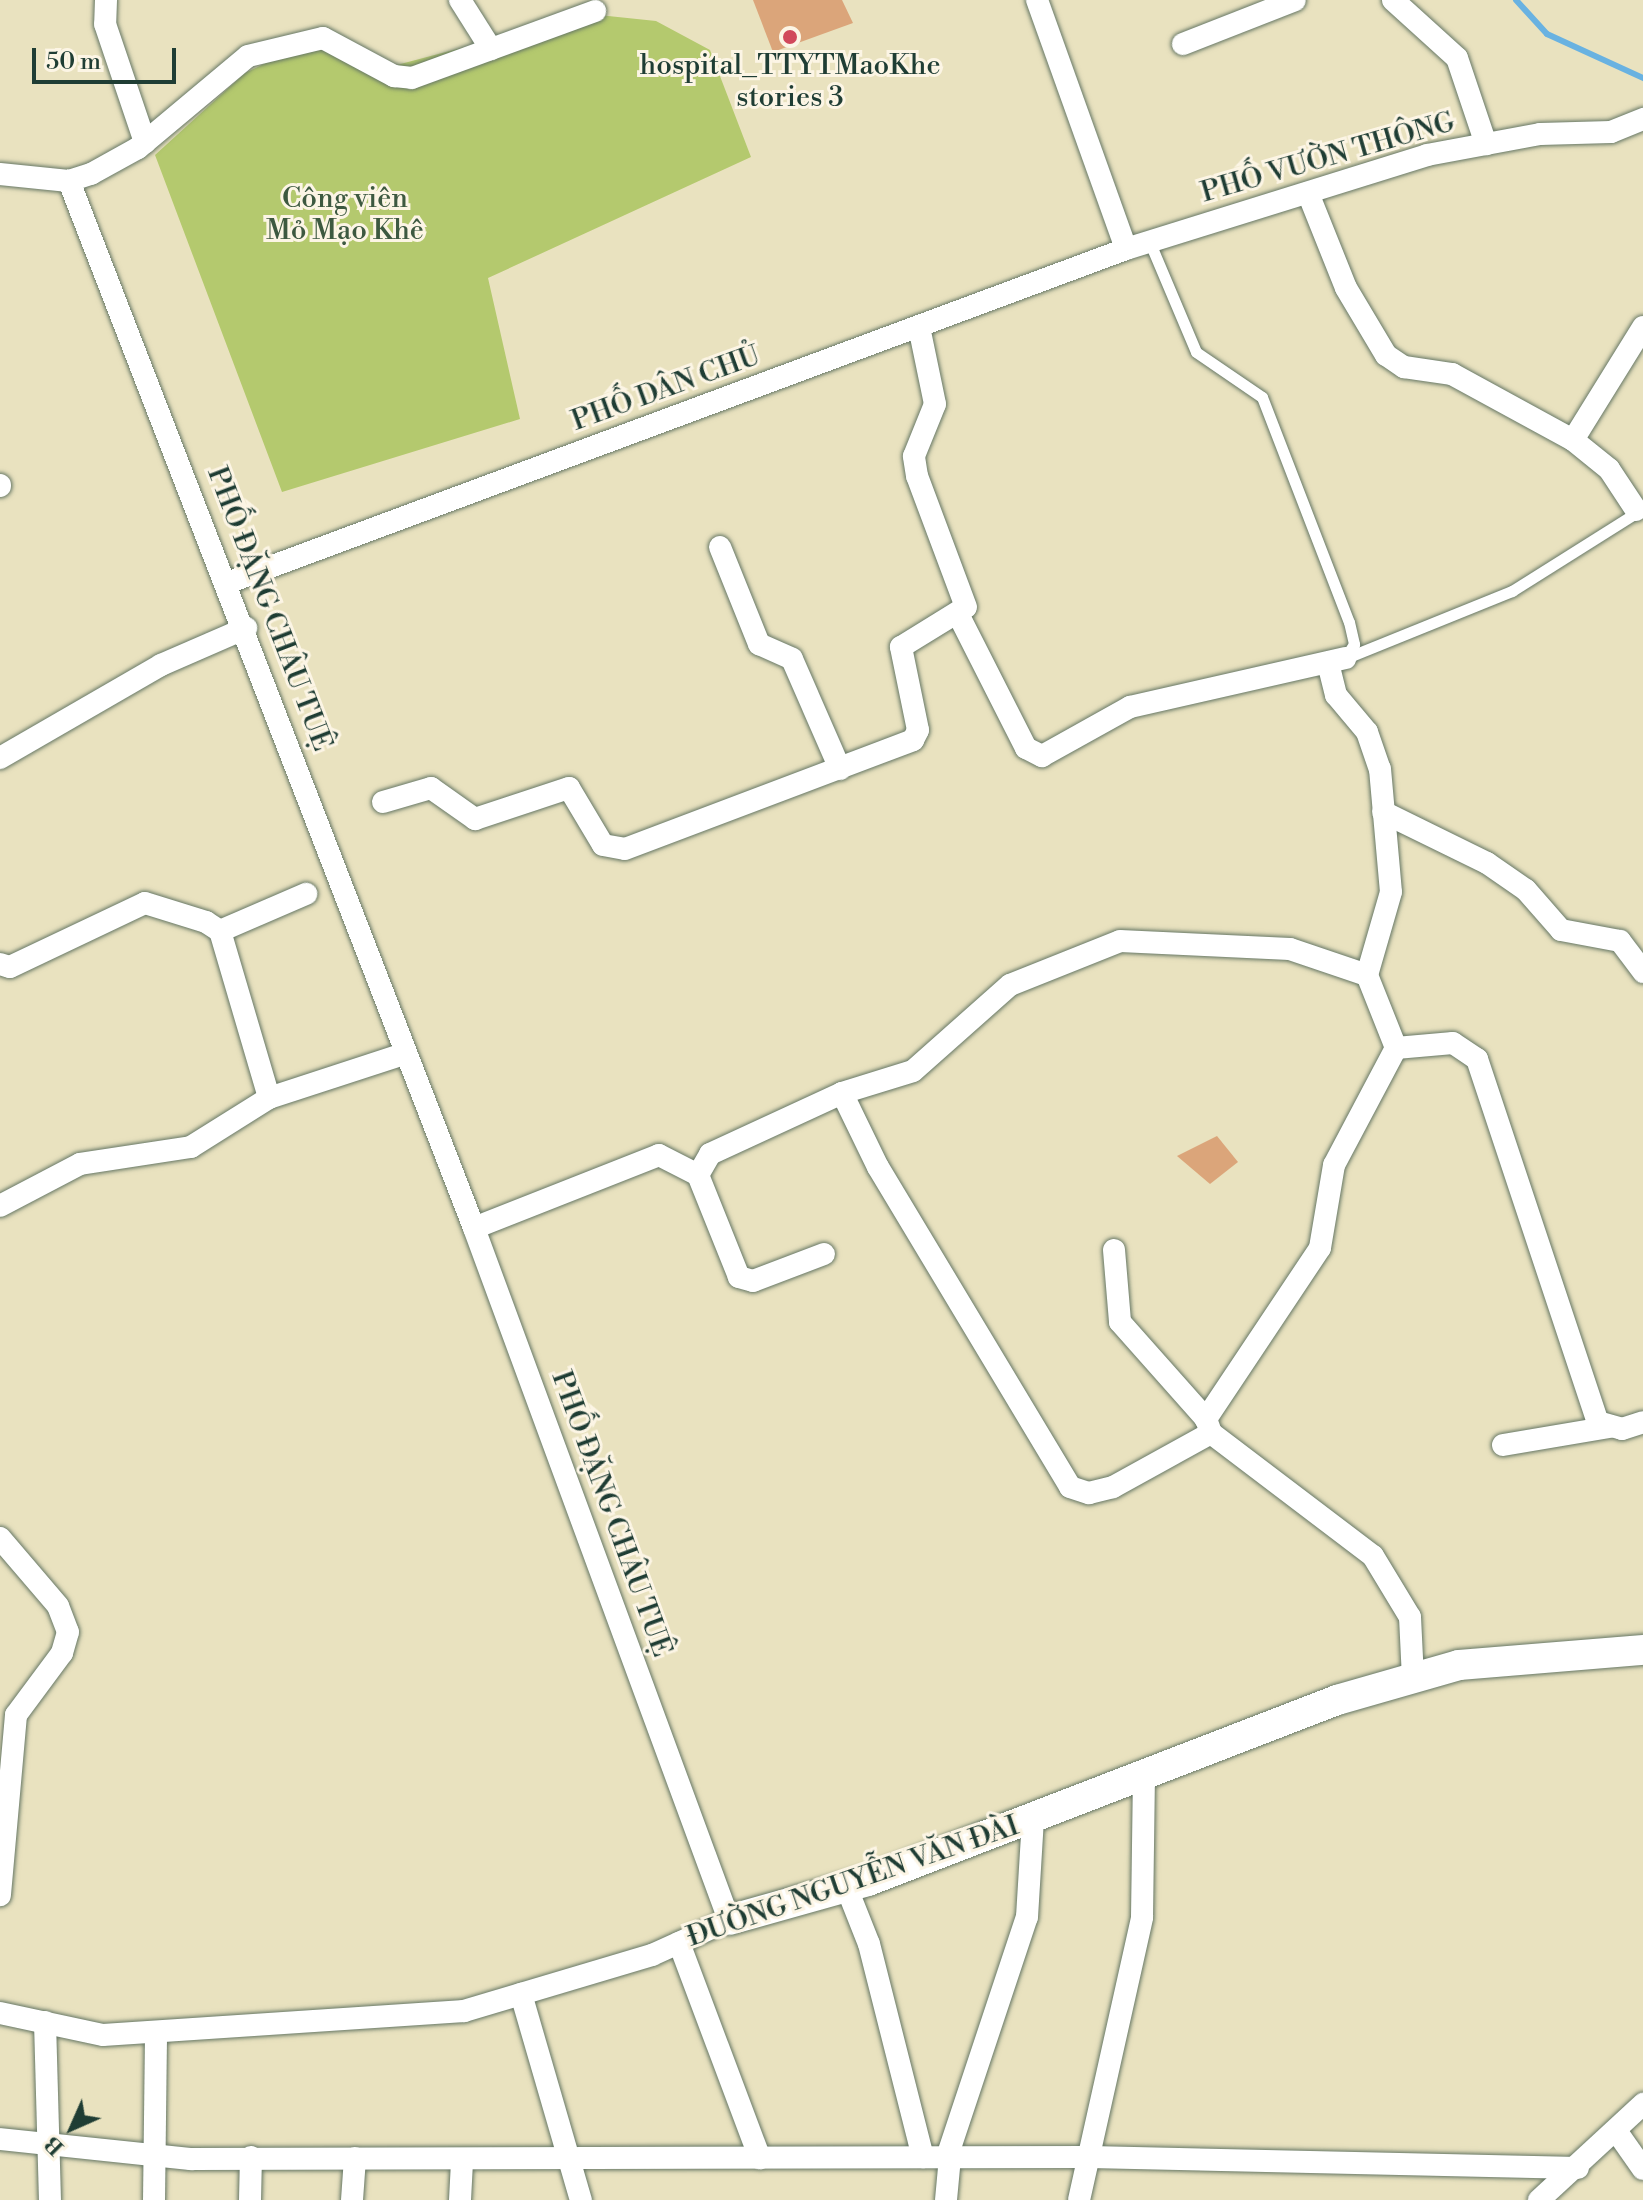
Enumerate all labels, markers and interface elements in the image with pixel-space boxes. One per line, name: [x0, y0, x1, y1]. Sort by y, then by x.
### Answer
marker: hospital_TTYTMaoKhe stories 3: [781, 28, 799, 46]
scale bar: [36, 32, 180, 82]
text: 50 m: [46, 47, 101, 77]
place label: hospital_TTYTMaoKhe stories 3: [639, 49, 941, 115]
street label: PHỐ VƯỜN THÔNG: [1197, 106, 1459, 210]
park label: Công viên Mỏ Mạo Khê: [266, 182, 424, 248]
street label: PHỐ DÂN CHỦ: [567, 339, 765, 439]
street label: PHỐ ĐẶNG CHÂU TUỆ: [199, 462, 339, 756]
street label: PHỐ ĐẶNG CHÂU TUỆ: [544, 1367, 678, 1661]
street label: ĐƯỜNG NGUYỄN VĂN ĐÀI: [683, 1809, 1023, 1955]
north arrow: [32, 2088, 112, 2168]
text: B: [39, 2130, 70, 2161]

